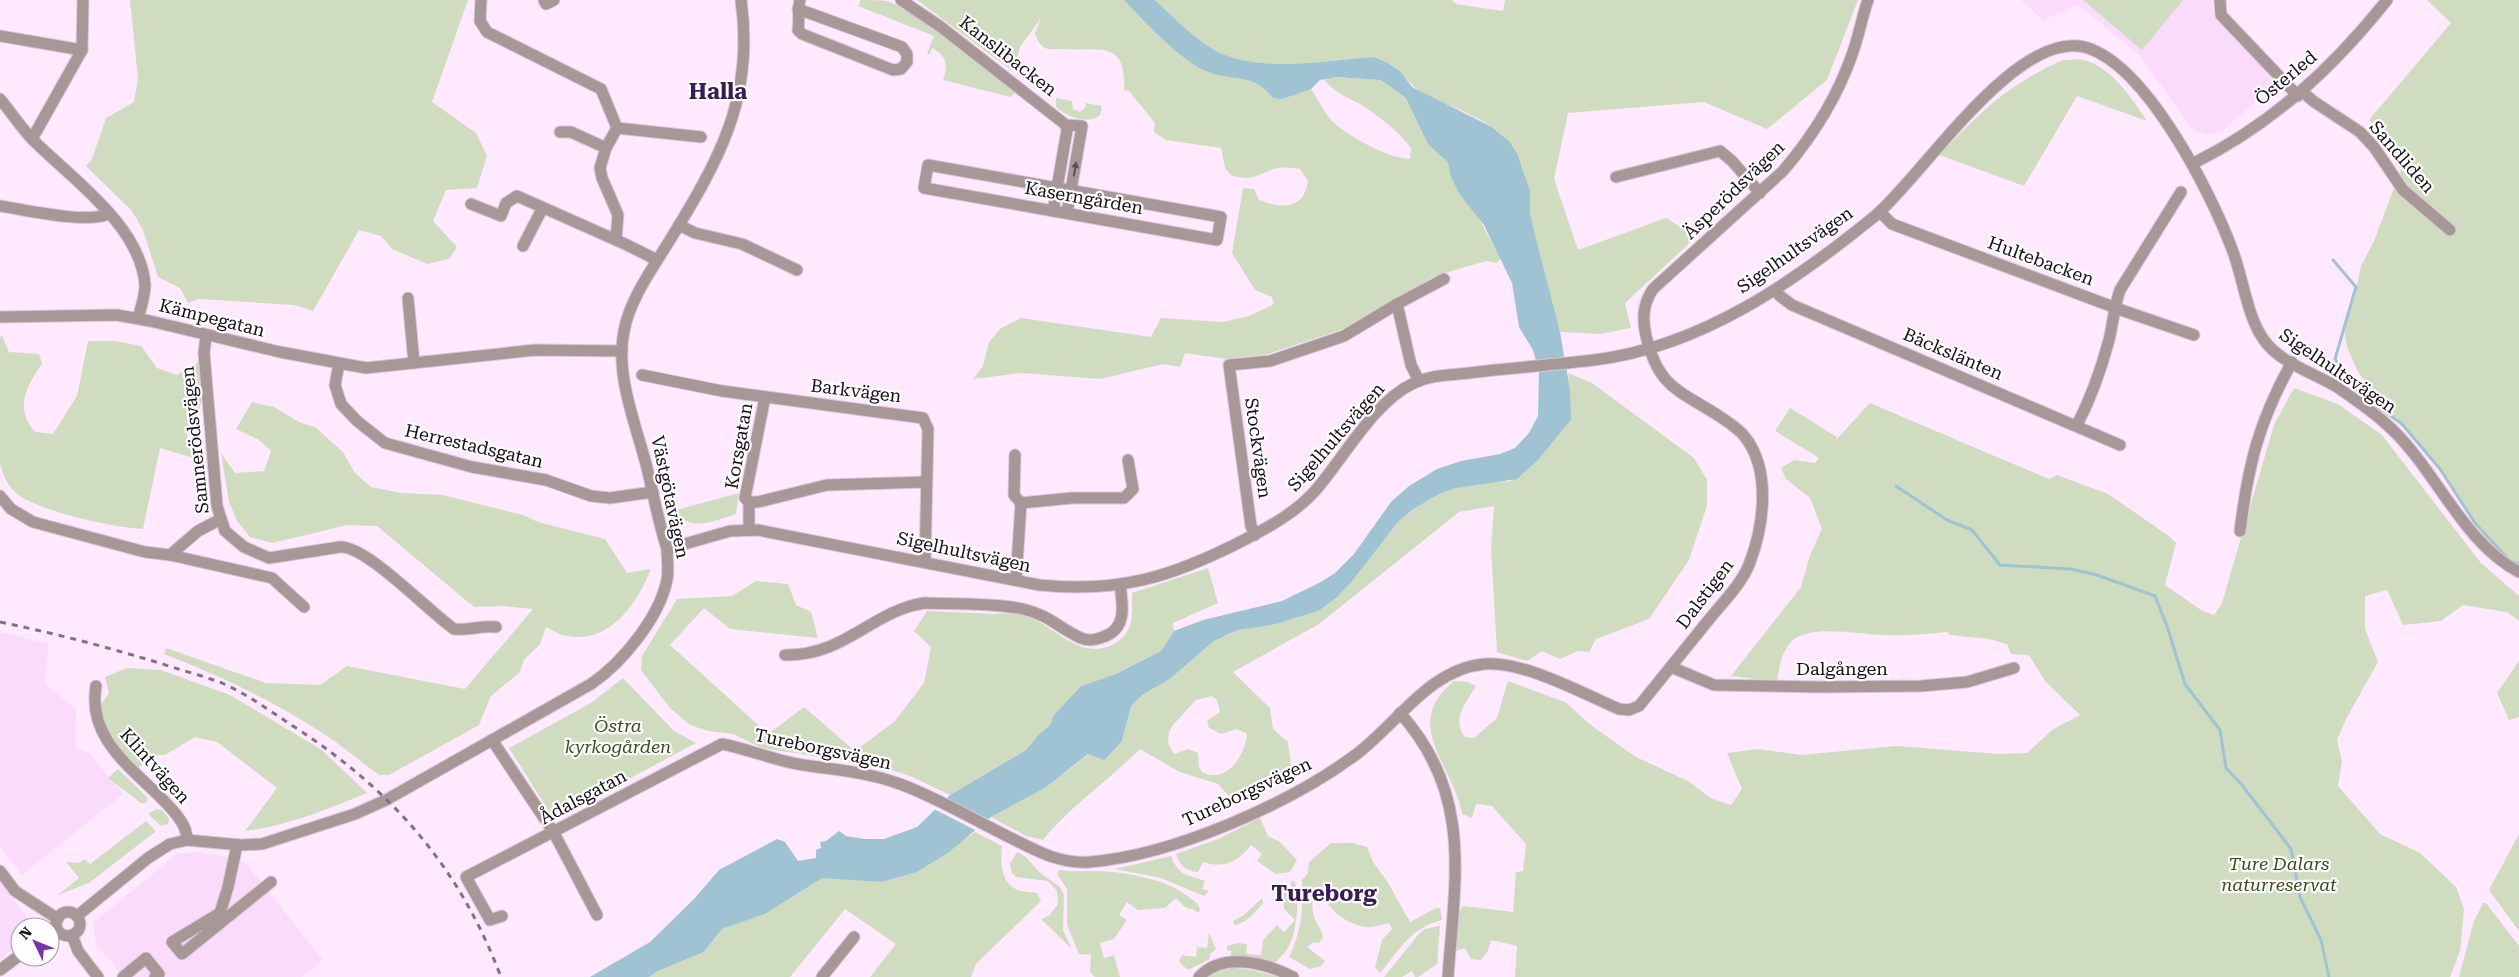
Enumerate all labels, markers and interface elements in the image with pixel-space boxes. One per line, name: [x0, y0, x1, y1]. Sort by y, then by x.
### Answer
street label: Kanslibacken: [956, 11, 1061, 100]
street label: Österled: [2251, 46, 2321, 109]
district label: Halla: [689, 79, 747, 104]
street label: Sandliden: [2365, 116, 2440, 197]
street label: Äsperödsvägen: [1679, 136, 1789, 243]
one-way arrow: [1071, 161, 1079, 177]
street label: Kaserngården: [1023, 177, 1145, 218]
street label: Sigelhultsvägen: [1733, 202, 1857, 297]
street label: Hultebacken: [1985, 232, 2097, 290]
street label: Kämpegatan: [157, 294, 267, 341]
street label: Bäckslänten: [1900, 323, 2007, 384]
street label: Sigelhultsvägen: [2276, 324, 2401, 418]
street label: Samnerödsvägen: [176, 365, 213, 515]
street label: Barkvägen: [809, 375, 903, 407]
street label: Sigelhultsvägen: [1283, 378, 1389, 495]
street label: Stockvägen: [1241, 396, 1276, 500]
street label: Korsgatan: [721, 401, 756, 491]
street label: Herrestadsgatan: [403, 419, 546, 472]
street label: Västgötavägen: [647, 434, 694, 561]
street label: Sigelhultsvägen: [895, 527, 1033, 576]
street label: Dalstigen: [1672, 555, 1738, 633]
street label: Dalgången: [1796, 658, 1888, 679]
park label: Östra kyrkogården: [565, 715, 671, 757]
street label: Klintvägen: [116, 724, 195, 808]
street label: Tureborgsvägen: [753, 724, 894, 773]
street label: Tureborgsvägen: [1179, 752, 1315, 831]
street label: Ådalsgatan: [536, 765, 630, 828]
park label: Ture Dalars naturreservat: [2221, 853, 2337, 895]
district label: Tureborg: [1271, 881, 1377, 906]
north arrow: [10, 917, 60, 967]
text: N: [16, 924, 35, 943]

